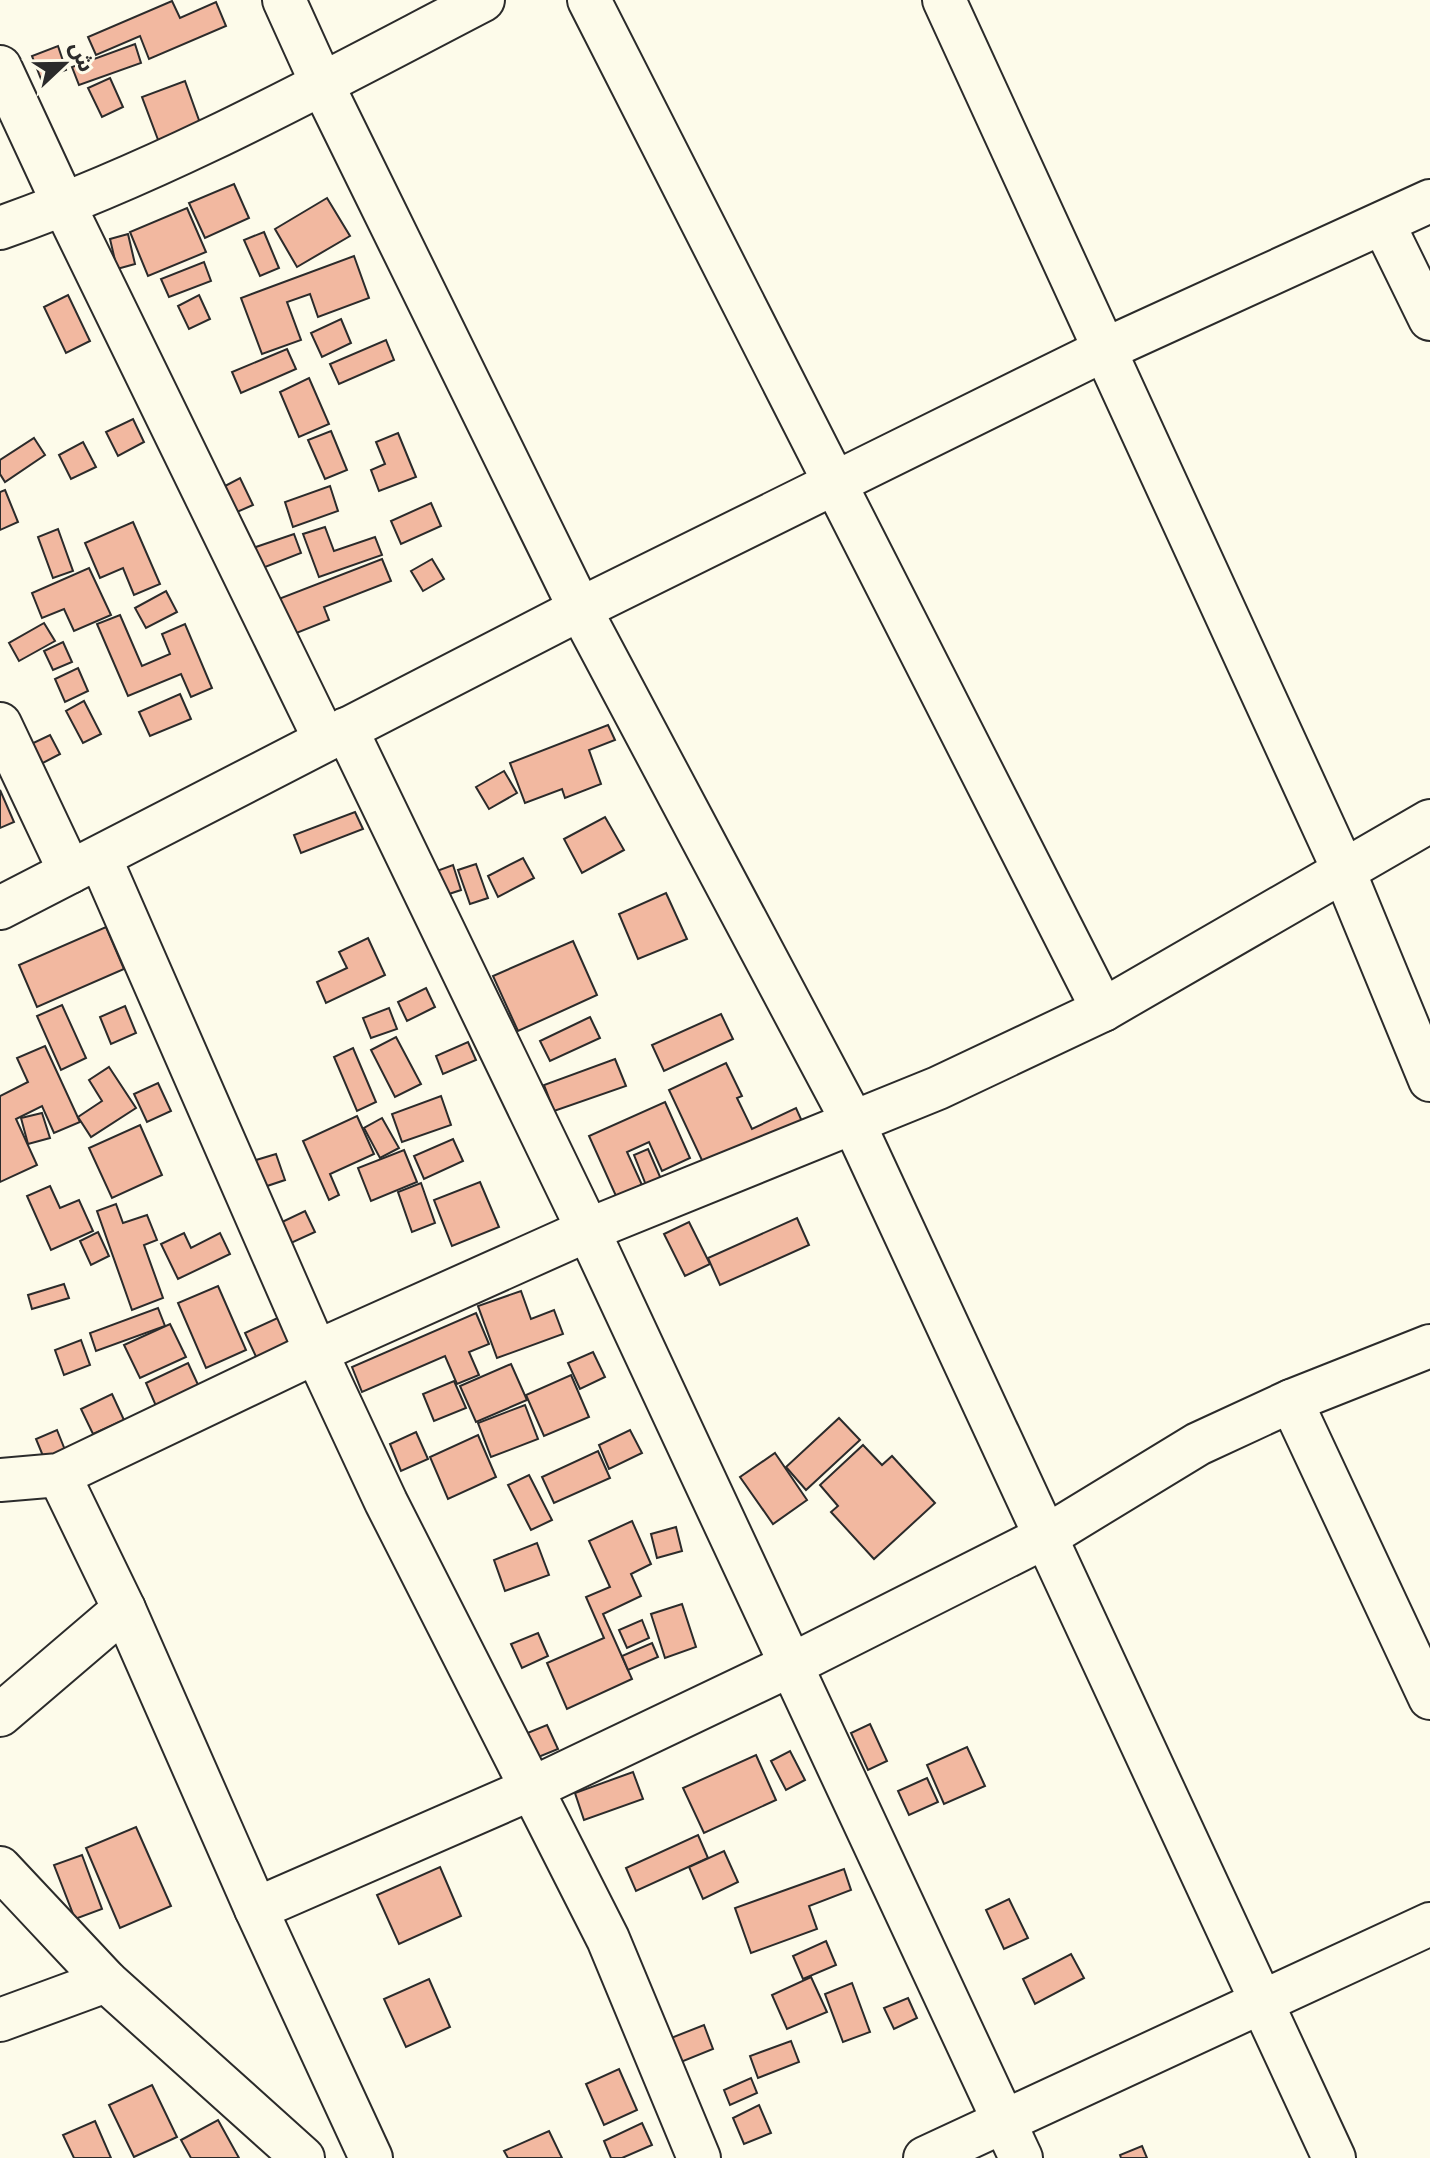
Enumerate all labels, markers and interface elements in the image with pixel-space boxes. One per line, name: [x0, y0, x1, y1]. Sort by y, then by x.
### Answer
north arrow: [24, 24, 104, 104]
text: ش: [55, 34, 109, 79]

